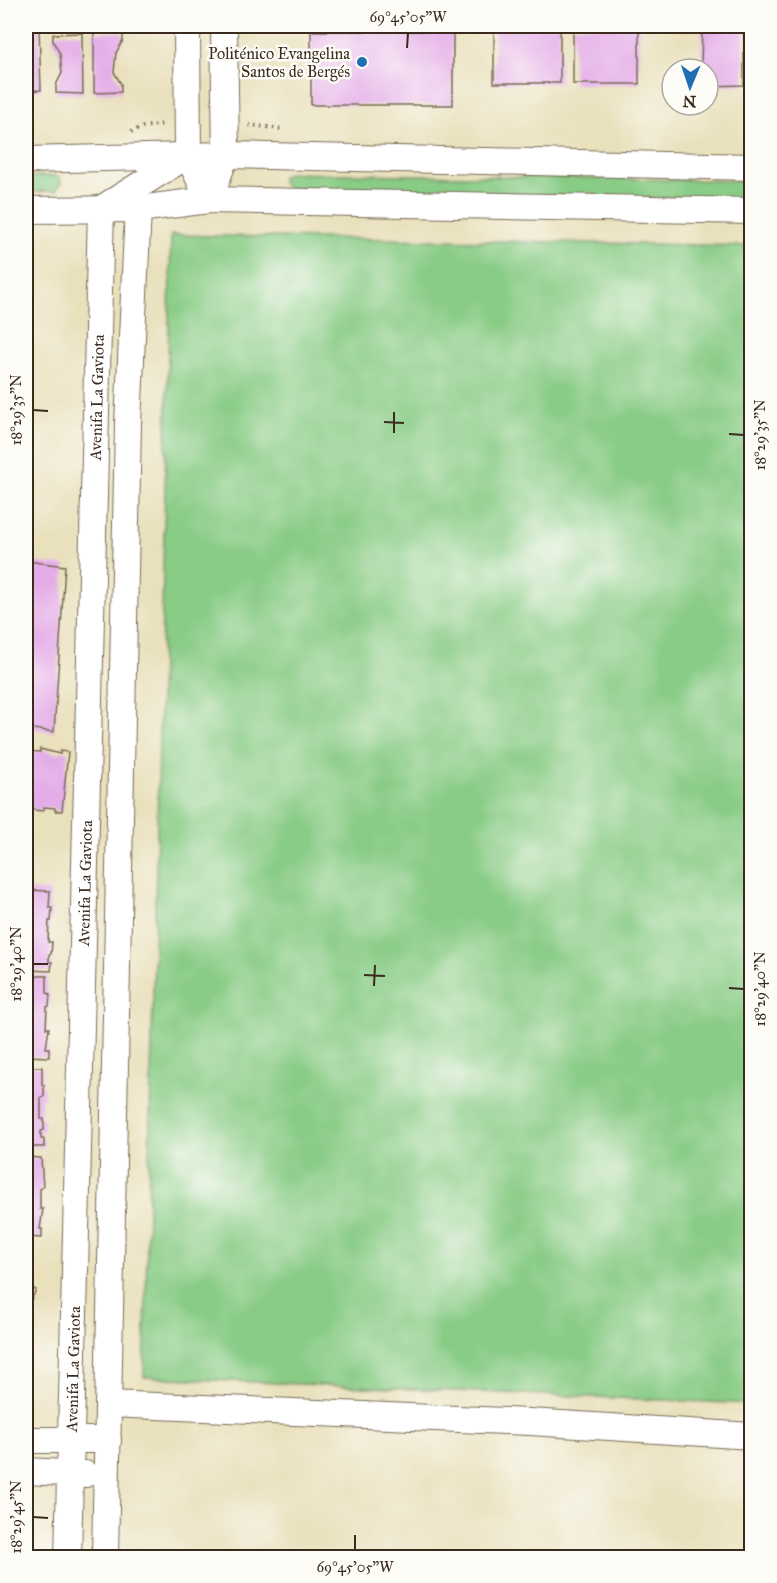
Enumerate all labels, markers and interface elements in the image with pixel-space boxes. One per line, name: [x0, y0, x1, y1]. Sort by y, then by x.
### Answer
text: 69°45'05"W: [369, 8, 447, 26]
place label: Politénico Evangelina Santos de Bergés: [208, 44, 350, 82]
marker: Politénico Evangelina Santos de Bergés: [355, 55, 369, 69]
north arrow: [660, 57, 720, 117]
text: N: [682, 92, 697, 111]
street label: Avenifa La Gaviota: [86, 334, 108, 462]
text: 18°29'35"N: [7, 374, 25, 446]
text: 18°29'35"N: [751, 399, 769, 471]
street label: Avenifa La Gaviota: [74, 820, 96, 947]
text: 18°29'40"N: [7, 926, 25, 1002]
text: 18°29'40"N: [751, 951, 769, 1027]
street label: Avenifa La Gaviota: [62, 1306, 84, 1433]
text: 18°29'45"N: [7, 1480, 25, 1554]
text: 69°45'05"W: [316, 1558, 394, 1576]

